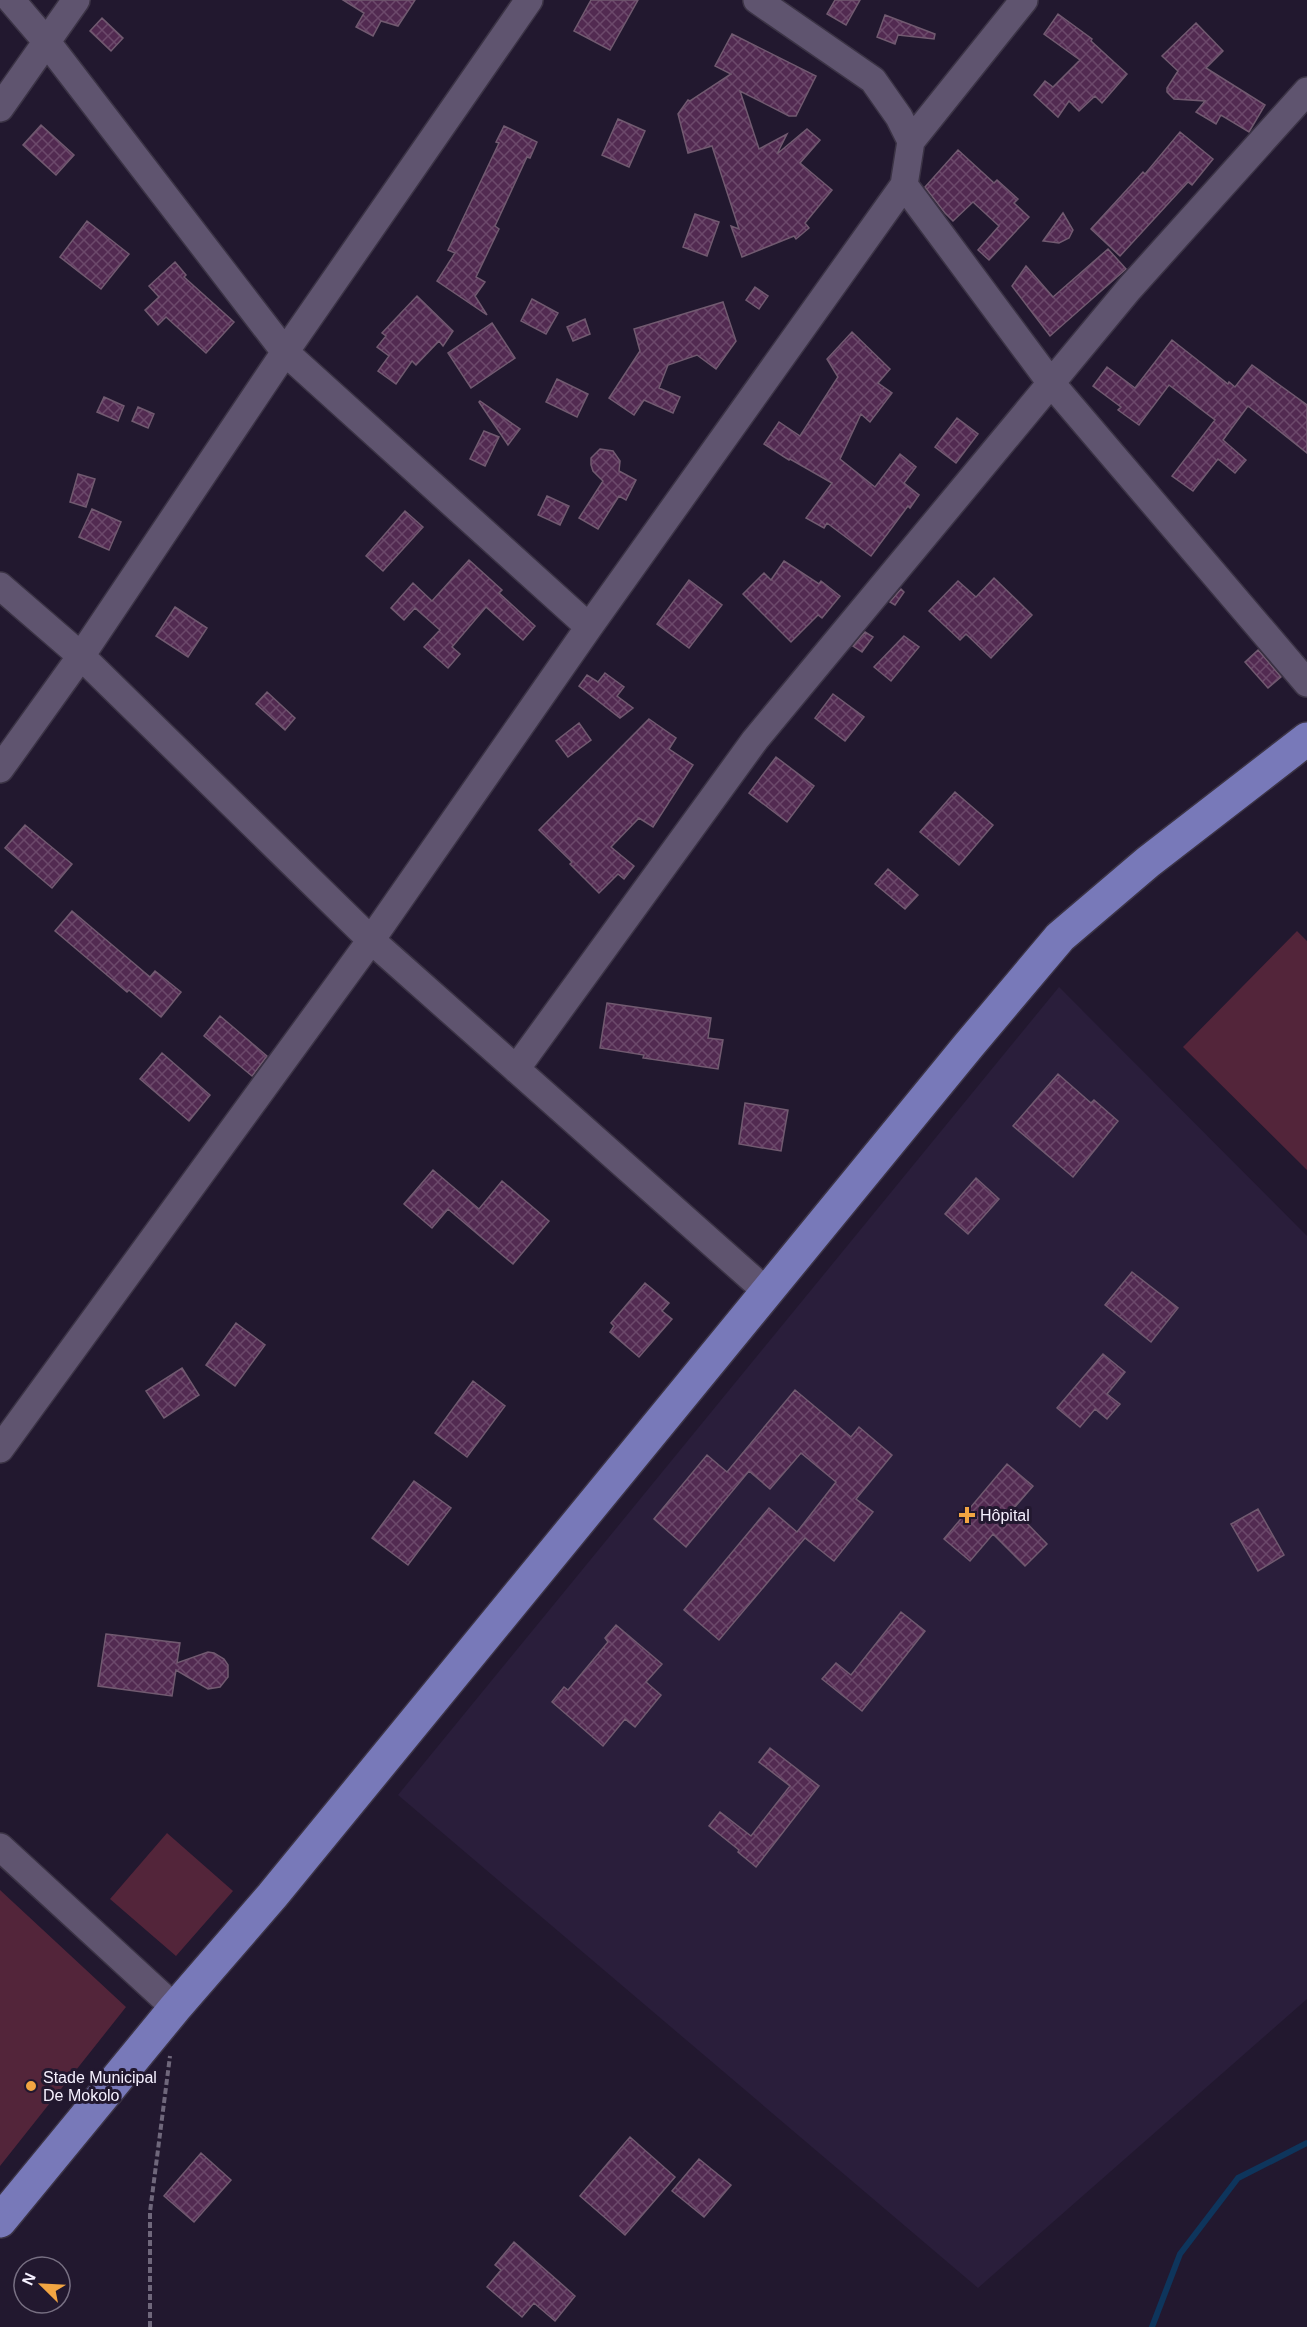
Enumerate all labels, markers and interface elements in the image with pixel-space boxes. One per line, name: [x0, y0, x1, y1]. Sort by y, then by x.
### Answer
marker: Hôpital: [958, 1506, 976, 1524]
place label: Hôpital: [980, 1507, 1030, 1524]
place label: Stade Municipal De Mokolo: [43, 2069, 157, 2104]
marker: Stade Municipal De Mokolo: [24, 2079, 38, 2093]
north arrow: [12, 2255, 72, 2315]
text: N: [19, 2270, 39, 2288]

